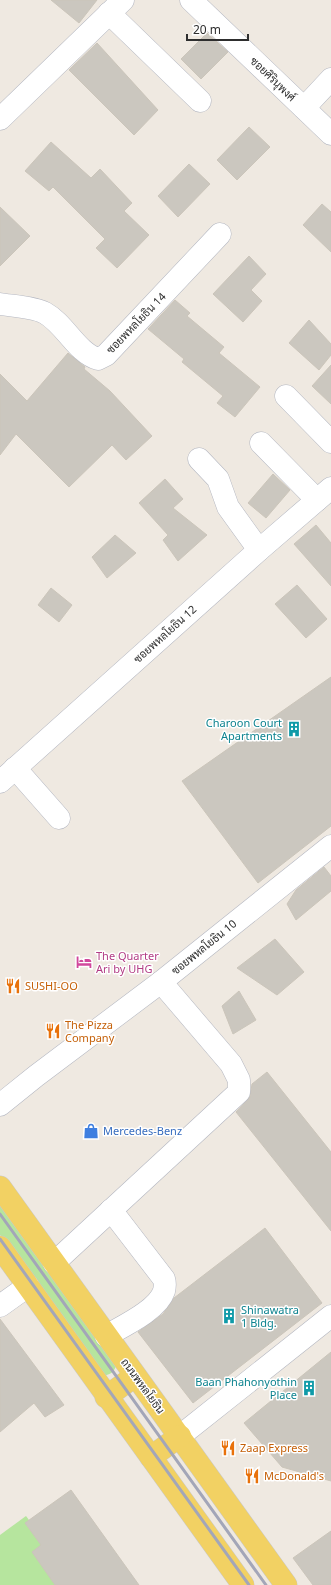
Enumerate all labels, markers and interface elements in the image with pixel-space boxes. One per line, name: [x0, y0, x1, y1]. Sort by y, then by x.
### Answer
scale bar: [187, 16, 248, 42]
text: 20 m: [193, 21, 221, 38]
street label: ซอยศิรินุพงศ์: [246, 53, 299, 106]
street label: ซอยพหลโยธิน 14: [103, 288, 169, 357]
street label: ซอยพหลโยธิน 12: [130, 601, 199, 666]
place label: Charoon Court Apartments: [206, 715, 282, 743]
building icon: Charoon Court Apartments: [285, 720, 303, 738]
street label: ซอยพหลโยธิน 10: [168, 916, 239, 978]
place label: The Quarter Ari by UHG: [96, 948, 159, 976]
hotel icon: The Quarter Ari by UHG: [75, 953, 93, 971]
restaurant icon: SUSHI-OO: [4, 977, 22, 995]
place label: SUSHI-OO: [25, 978, 78, 993]
place label: The Pizza Company: [65, 1017, 115, 1045]
restaurant icon: The Pizza Company: [44, 1022, 62, 1040]
shop icon: Mercedes-Benz: [82, 1122, 100, 1140]
place label: Mercedes-Benz: [103, 1123, 182, 1138]
place label: Shinawatra 1 Bldg.: [241, 1302, 299, 1330]
building icon: Shinawatra 1 Bldg.: [220, 1307, 238, 1325]
street label: ถนนพหลโยธิน: [118, 1355, 169, 1416]
place label: Baan Phahonyothin Place: [195, 1374, 297, 1402]
building icon: Baan Phahonyothin Place: [300, 1379, 318, 1397]
restaurant icon: Zaap Express: [219, 1439, 237, 1457]
place label: Zaap Express: [240, 1440, 308, 1455]
restaurant icon: McDonald's: [243, 1467, 261, 1485]
place label: McDonald's: [264, 1468, 324, 1483]

